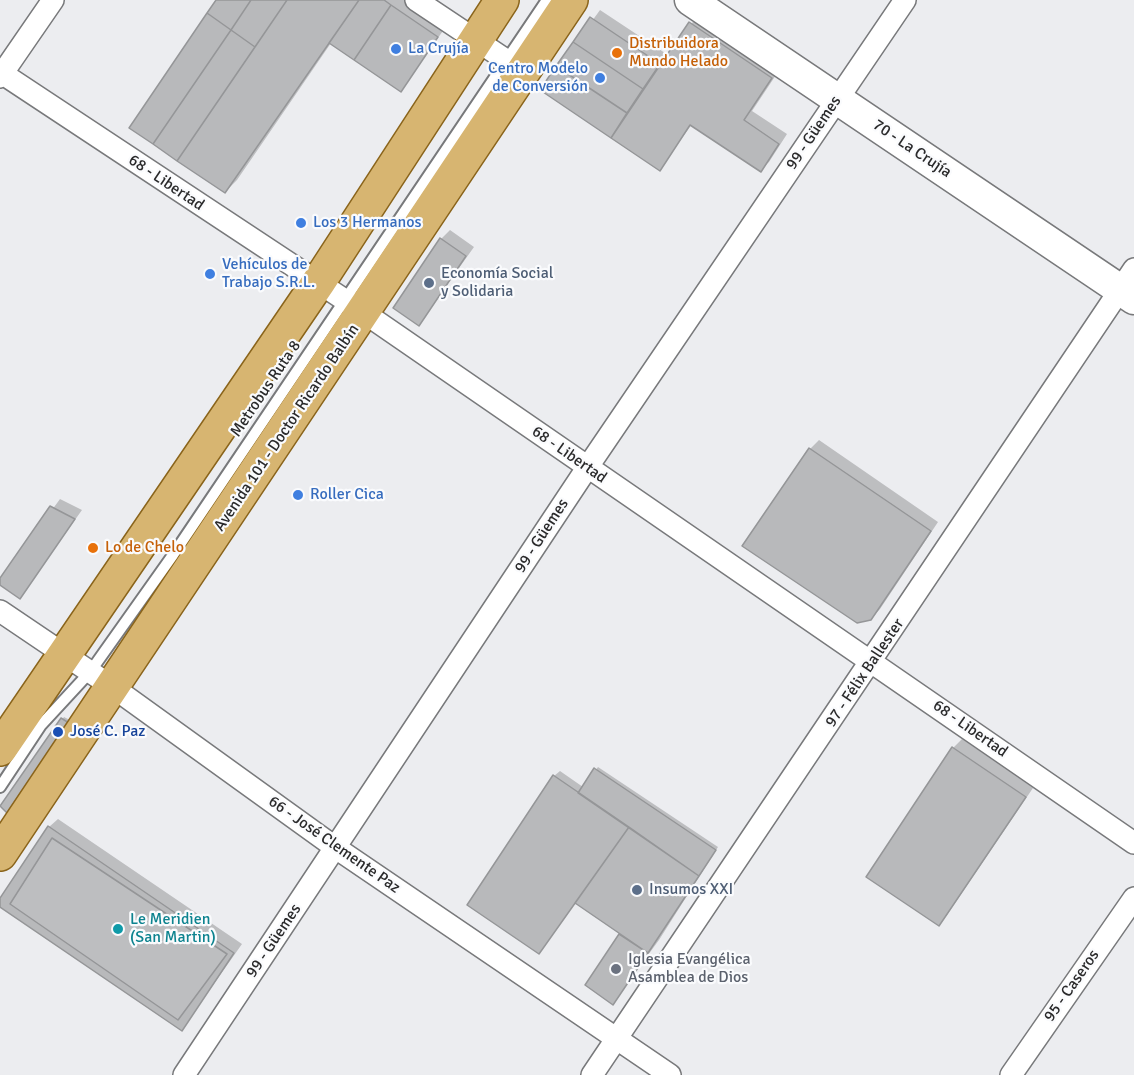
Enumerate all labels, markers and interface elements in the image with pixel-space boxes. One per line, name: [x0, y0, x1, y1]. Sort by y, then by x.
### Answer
place label: Distribuidora Mundo Helado: [629, 34, 728, 72]
place label: La Crujía: [408, 39, 469, 59]
marker: La Crujía: [389, 42, 403, 56]
marker: Distribuidora Mundo Helado: [610, 46, 624, 60]
place label: Centro Modelo de Conversión: [488, 59, 588, 97]
marker: Centro Modelo de Conversión: [593, 71, 607, 85]
street label: 99 - Güemes: [782, 93, 846, 173]
street label: 70 - La Crujía: [869, 116, 955, 182]
street label: 68 - Libertad: [125, 151, 207, 215]
place label: Los 3 Hermanos: [313, 213, 422, 233]
marker: Los 3 Hermanos: [294, 216, 308, 230]
place label: Vehículos de Trabajo S.R.L.: [222, 255, 315, 293]
place label: Economía Social y Solidaria: [441, 264, 553, 302]
marker: Vehículos de Trabajo S.R.L.: [203, 267, 217, 281]
marker: Economía Social y Solidaria: [422, 276, 436, 290]
street label: Avenida 101 - Doctor Ricardo Balbín: [210, 321, 364, 535]
street label: Metrobus Ruta 8: [227, 337, 305, 441]
street label: 68 - Libertad: [528, 422, 610, 488]
place label: Roller Cica: [310, 485, 384, 505]
marker: Roller Cica: [291, 488, 305, 502]
street label: 99 - Güemes: [511, 495, 573, 577]
place label: Lo de Chelo: [105, 538, 184, 558]
marker: Lo de Chelo: [86, 541, 100, 555]
street label: 97 - Félix Ballester: [822, 615, 908, 731]
street label: 68 - Libertad: [929, 696, 1011, 762]
place label: José C. Paz: [70, 722, 145, 742]
marker: José C. Paz: [51, 725, 65, 739]
street label: 66 - José Clemente Paz: [264, 792, 404, 898]
place label: Insumos XXI: [649, 880, 733, 900]
marker: Insumos XXI: [630, 883, 644, 897]
street label: 99 - Güemes: [242, 901, 306, 981]
place label: Le Meridien (San Martin): [130, 910, 216, 948]
marker: Le Meridien (San Martin): [111, 922, 125, 936]
street label: 95 - Caseros: [1040, 946, 1104, 1026]
place label: Iglesia Evangélica Asamblea de Dios: [628, 950, 751, 988]
marker: Iglesia Evangélica Asamblea de Dios: [609, 962, 623, 976]

